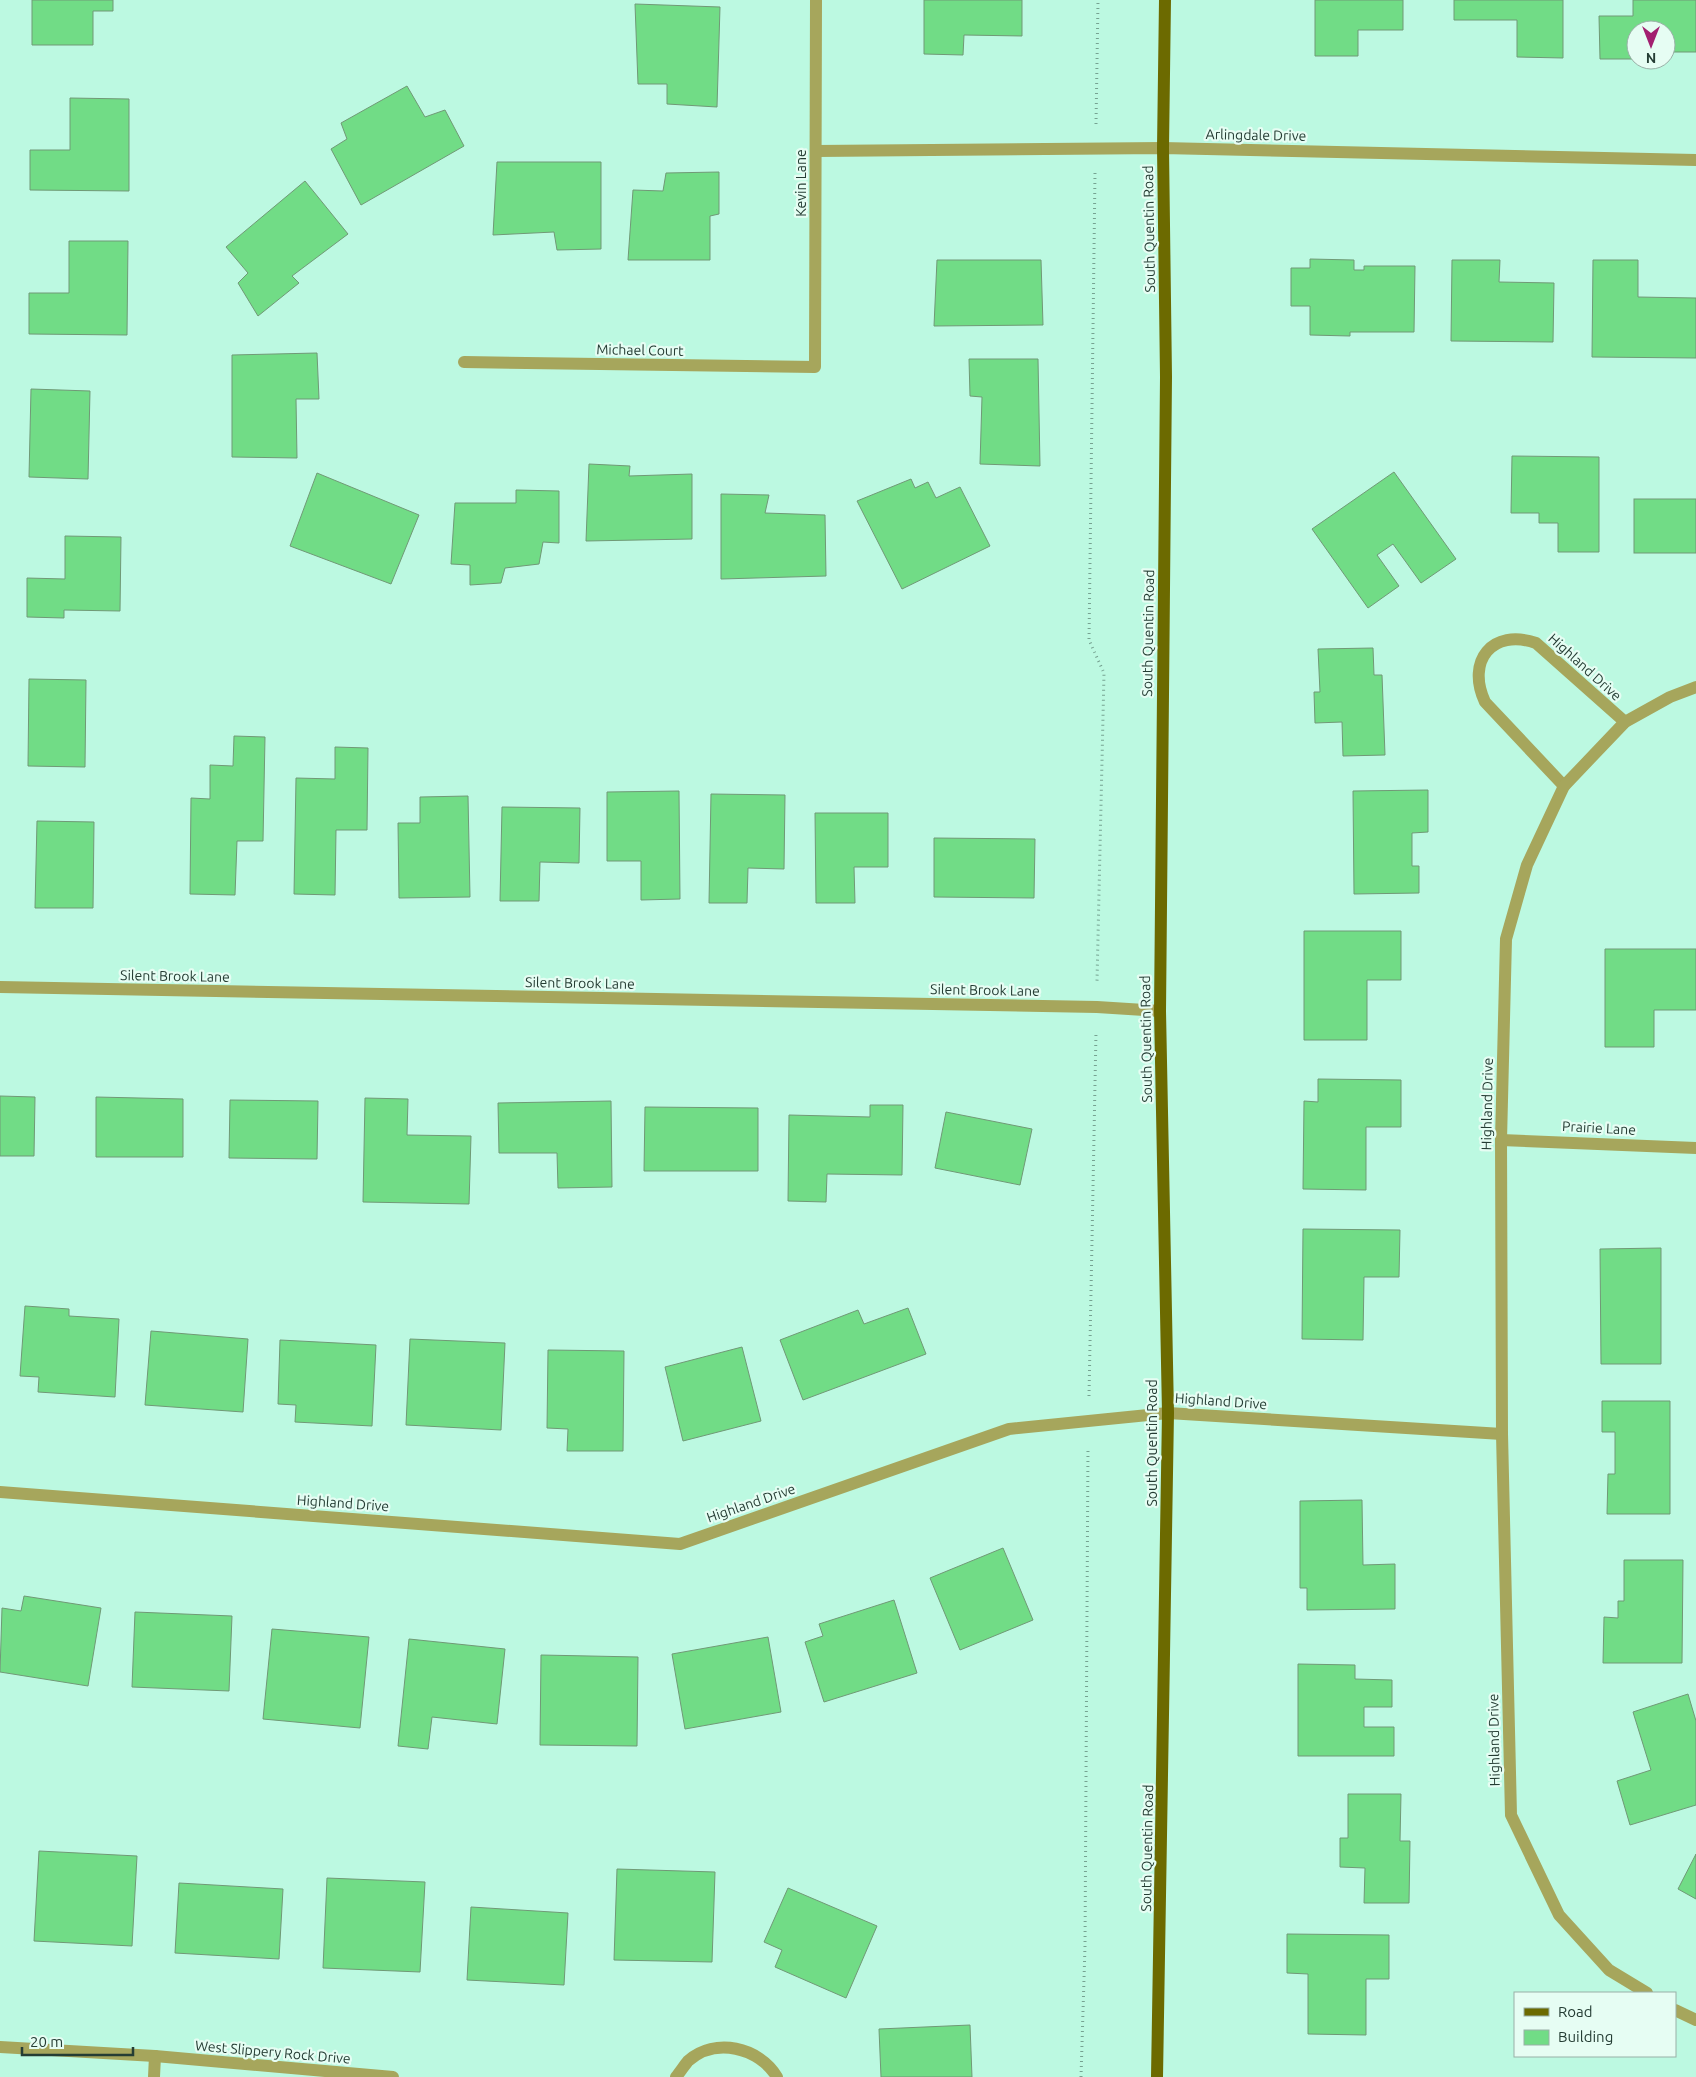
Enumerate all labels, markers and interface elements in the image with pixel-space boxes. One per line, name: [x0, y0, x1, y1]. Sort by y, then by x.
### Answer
north arrow: [1626, 20, 1676, 70]
text: N: [1646, 50, 1656, 66]
street label: Arlingdale Drive: [1206, 126, 1306, 144]
street label: Kevin Lane: [793, 149, 809, 217]
street label: South Quentin Road: [1140, 165, 1158, 293]
street label: Michael Court: [596, 341, 684, 359]
street label: South Quentin Road: [1139, 569, 1157, 697]
street label: Highland Drive: [1545, 630, 1625, 704]
street label: Silent Brook Lane: [120, 967, 230, 985]
street label: Silent Brook Lane: [525, 974, 635, 992]
street label: South Quentin Road: [1137, 975, 1155, 1103]
street label: Silent Brook Lane: [930, 981, 1040, 999]
street label: Highland Drive: [1478, 1058, 1496, 1150]
street label: Prairie Lane: [1562, 1118, 1636, 1138]
street label: South Quentin Road: [1144, 1379, 1160, 1507]
street label: Highland Drive: [1174, 1390, 1268, 1412]
street label: Highland Drive: [705, 1480, 797, 1526]
street label: Highland Drive: [296, 1492, 390, 1514]
street label: Highland Drive: [1485, 1694, 1503, 1786]
street label: South Quentin Road: [1138, 1784, 1156, 1912]
legend: [1514, 1992, 1676, 2057]
text: Road: [1558, 2003, 1593, 2020]
scale bar: [22, 2024, 134, 2056]
text: Building: [1558, 2028, 1613, 2045]
text: 20 m: [30, 2033, 63, 2050]
street label: West Slippery Rock Drive: [195, 2037, 351, 2067]

